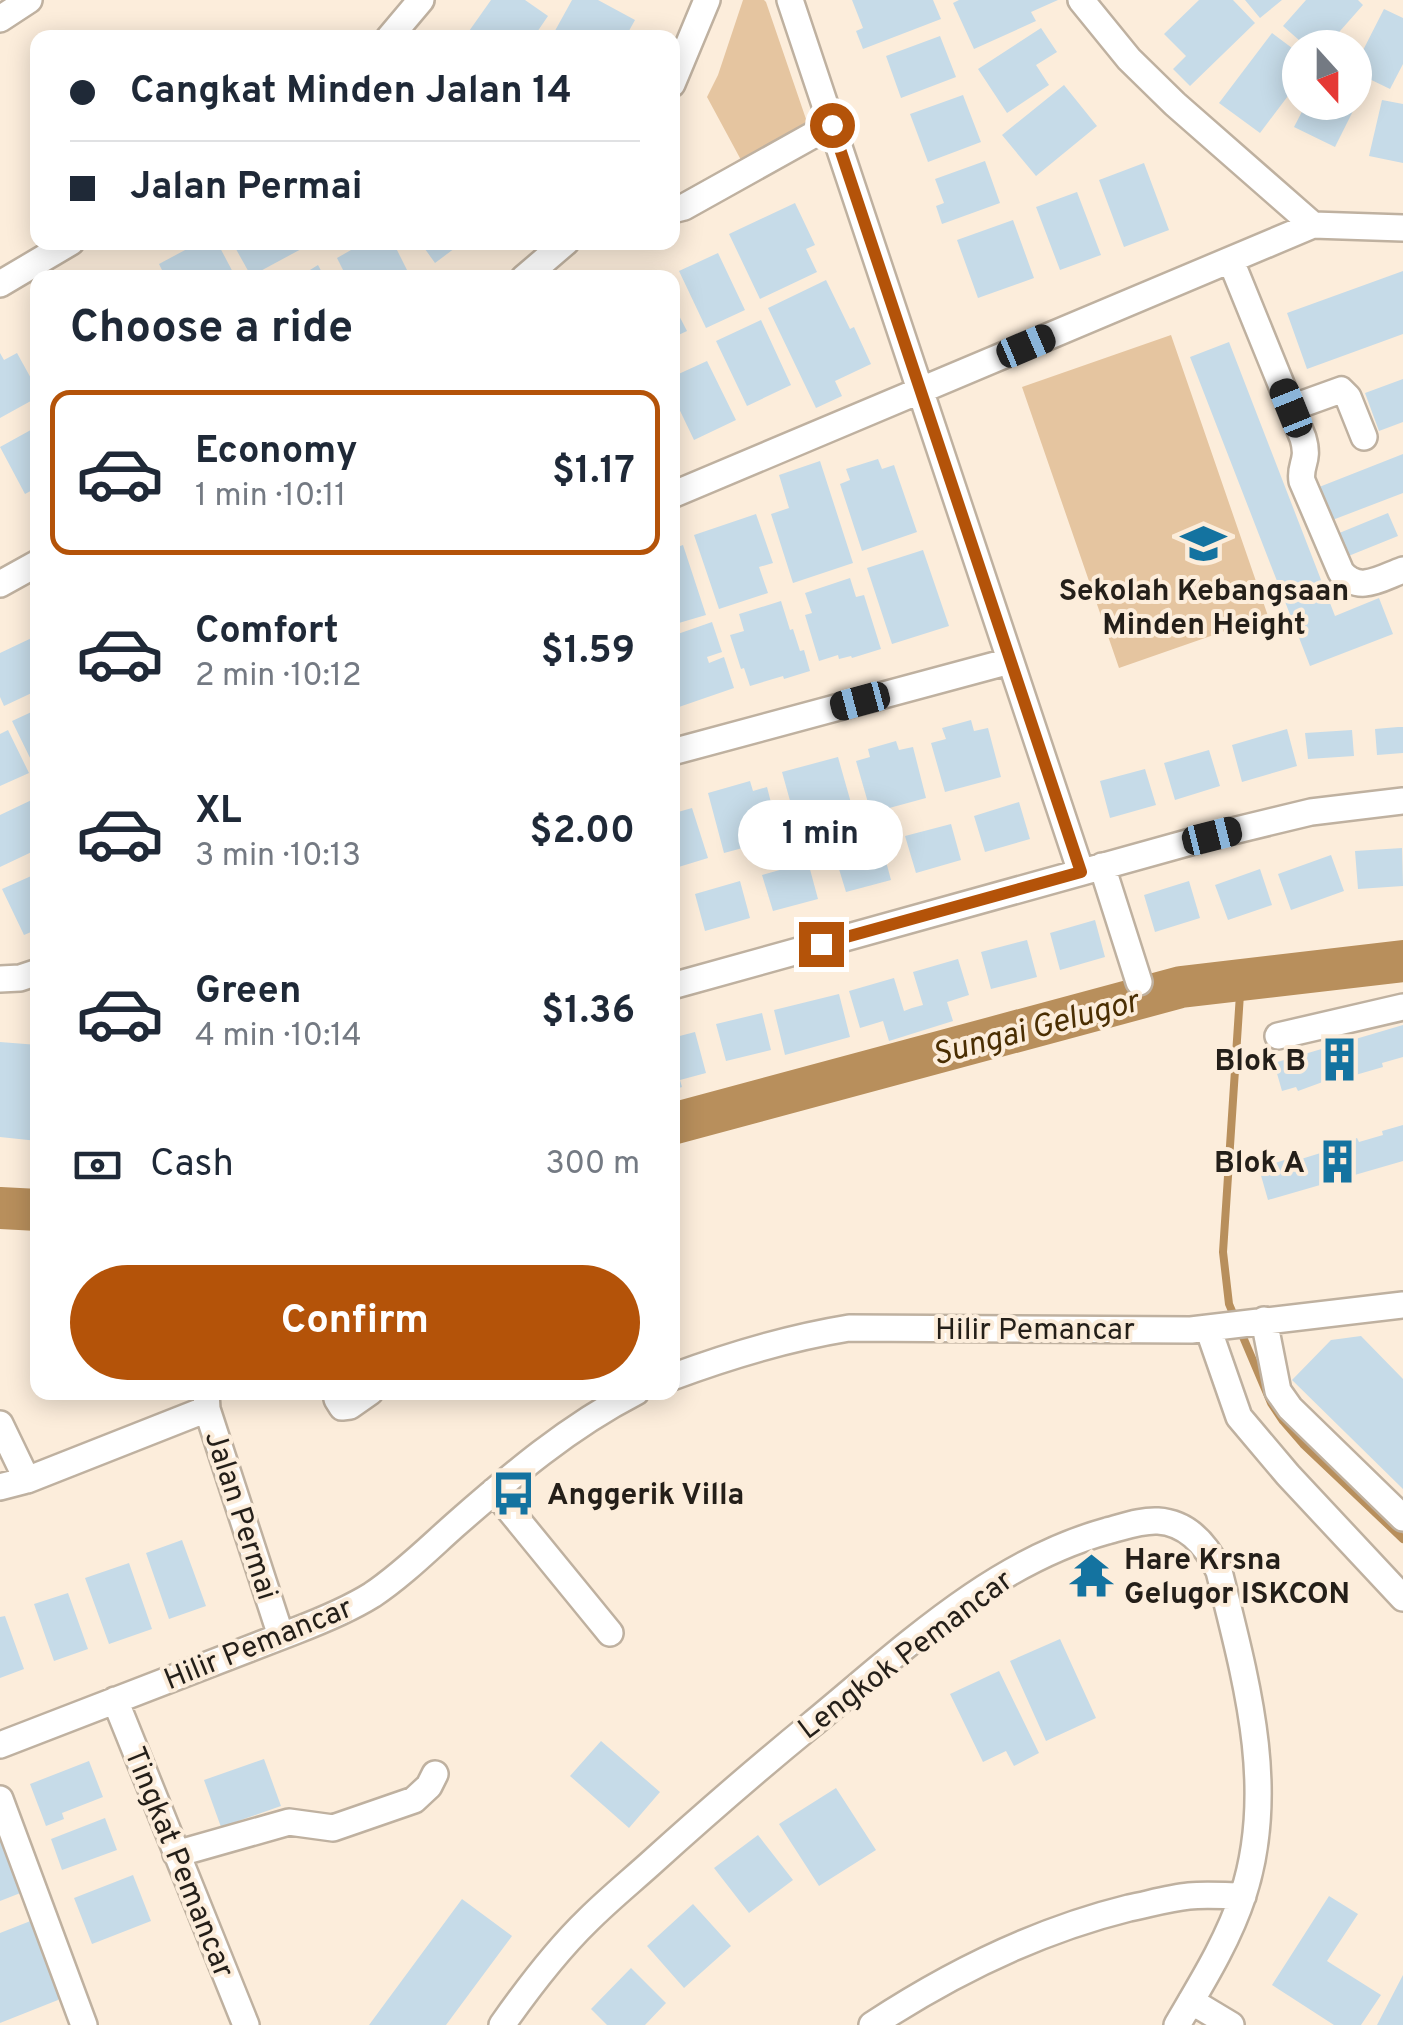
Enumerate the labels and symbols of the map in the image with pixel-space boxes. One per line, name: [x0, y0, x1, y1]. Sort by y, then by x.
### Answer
north arrow: [1282, 30, 1372, 120]
route start: [810, 103, 855, 148]
car: [993, 320, 1059, 372]
car: [1266, 375, 1316, 441]
school or university icon: Sekolah Kebangsaan Minden Height: [1180, 519, 1228, 567]
place label: Sekolah Kebangsaan Minden Height: [1059, 574, 1349, 645]
car: [827, 679, 893, 723]
callout: 1 min: [738, 799, 904, 869]
car: [1179, 814, 1245, 858]
route end: [799, 922, 844, 967]
water label: Sungai Gelugor: [928, 982, 1146, 1077]
building icon: Blok B: [1315, 1036, 1363, 1084]
place label: Blok B: [1215, 1044, 1306, 1081]
building icon: Blok A: [1314, 1138, 1362, 1186]
place label: Blok A: [1214, 1146, 1305, 1183]
street label: Hilir Pemancar: [935, 1313, 1135, 1350]
street label: Jalan Permai: [195, 1426, 284, 1605]
bus stop icon: Anggerik Villa: [490, 1470, 538, 1518]
place label: Anggerik Villa: [547, 1478, 744, 1515]
place label: Hare Krsna Gelugor ISKCON: [1124, 1543, 1350, 1614]
temple icon: Hare Krsna Gelugor ISKCON: [1067, 1552, 1115, 1600]
street label: Lengkok Pemancar: [792, 1563, 1021, 1749]
street label: Hilir Pemancar: [159, 1591, 359, 1700]
street label: Tingkat Pemancar: [115, 1742, 241, 1984]

